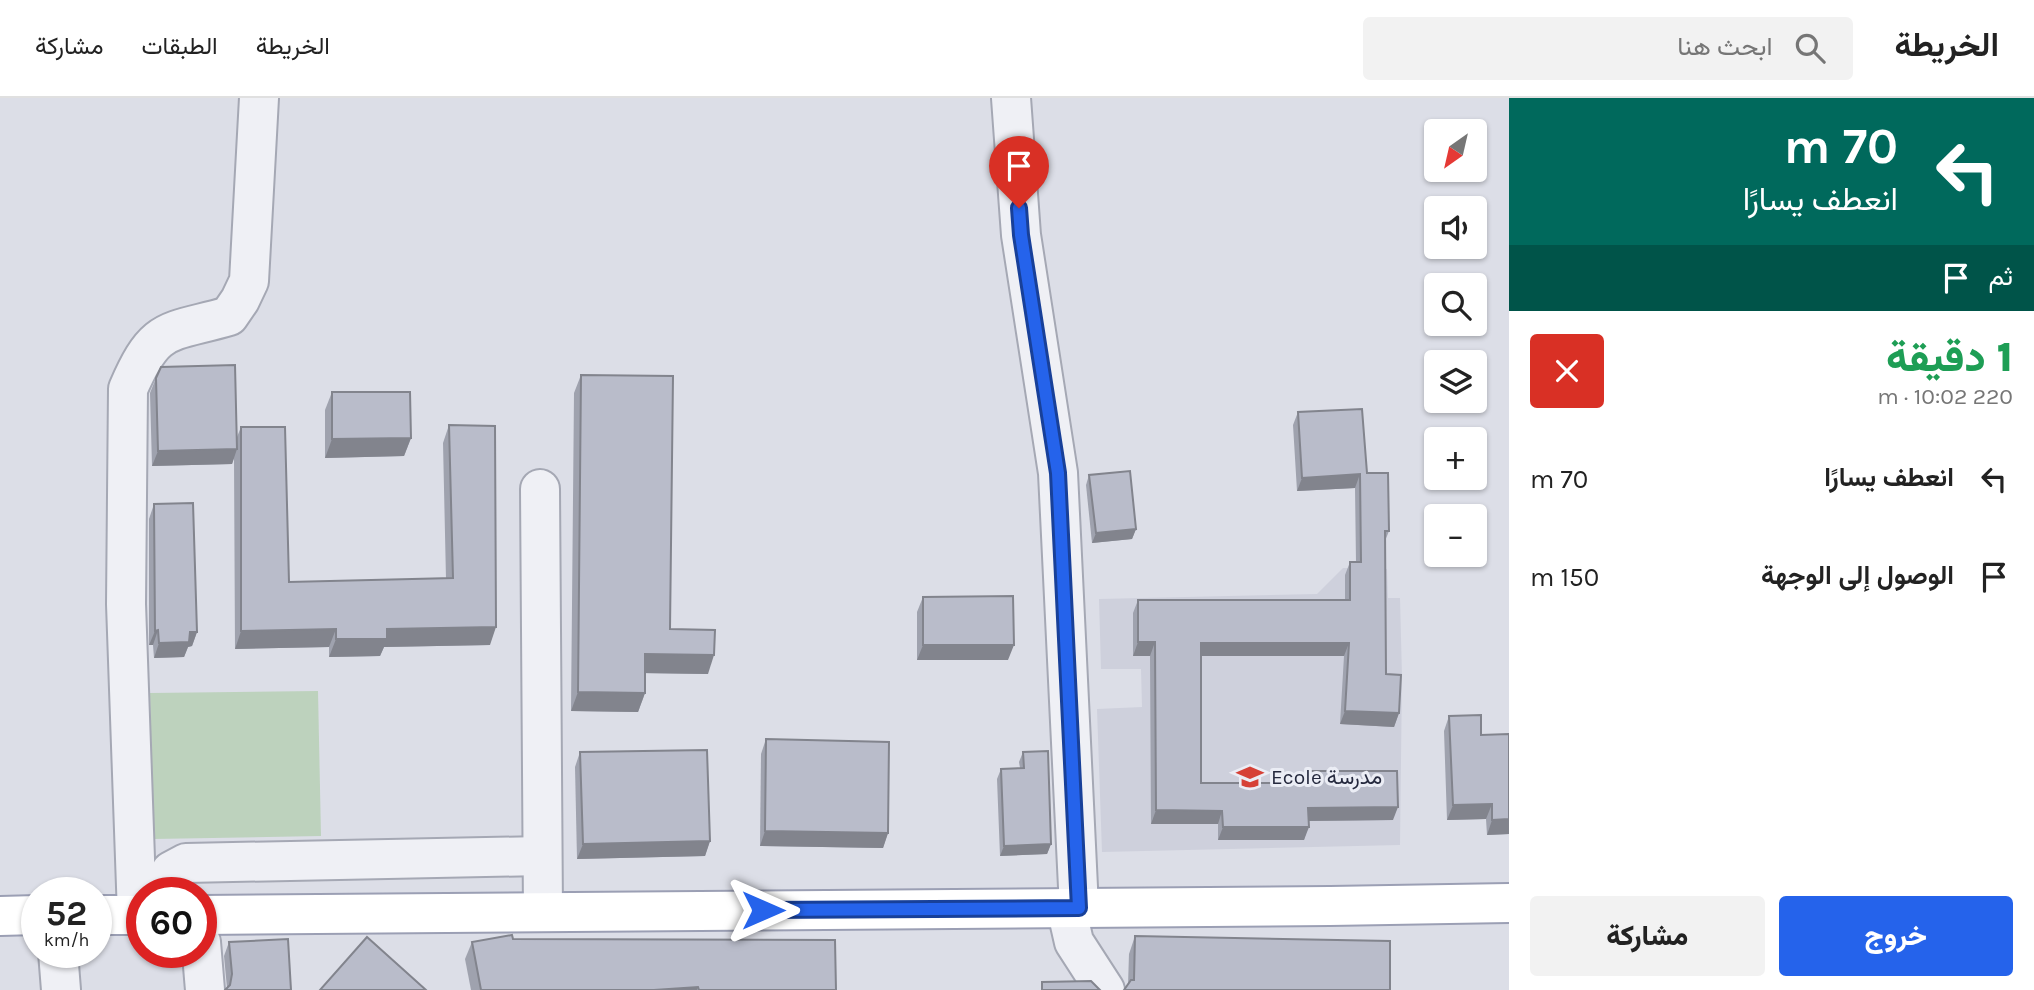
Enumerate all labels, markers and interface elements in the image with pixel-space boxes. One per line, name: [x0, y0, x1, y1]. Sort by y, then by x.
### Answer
search box: [1363, 17, 1853, 80]
text: الخريطة: [1895, 26, 1999, 64]
icon: search: [1791, 29, 1829, 67]
text: ابحث هنا: [1677, 31, 1773, 62]
text: مشاركة: [35, 32, 103, 60]
text: الطبقات: [141, 32, 218, 60]
text: الخريطة: [256, 32, 330, 60]
text: 70 m: [1784, 118, 1898, 175]
north arrow: [1424, 119, 1488, 182]
map controls: [1424, 119, 1487, 567]
icon: left: [1922, 126, 2013, 217]
pin: [989, 136, 1049, 208]
icon: arrive: [1000, 147, 1038, 185]
text: انعطف يسارًا: [1743, 181, 1898, 218]
button: sound: [1424, 196, 1487, 259]
icon: arrive: [1937, 259, 1975, 297]
text: ثم: [1989, 261, 2013, 292]
button: search: [1424, 273, 1487, 336]
text: 1 دقيقة: [1886, 332, 2013, 382]
button: close: [1530, 334, 1604, 408]
button: layers: [1424, 350, 1487, 413]
text: 220 m · 10:02: [1877, 383, 2013, 410]
button: +: [1424, 427, 1487, 490]
icon: left: [1975, 460, 2013, 498]
text: انعطف يسارًا: [1824, 462, 1954, 493]
text: 70 m: [1530, 464, 1588, 495]
button: −: [1424, 504, 1487, 567]
icon: arrive: [1975, 558, 2013, 596]
text: الوصول إلى الوجهة: [1761, 560, 1954, 591]
text: 150 m: [1530, 562, 1599, 593]
school or university icon: Ecole مدرسة: [1235, 762, 1265, 792]
place label: Ecole مدرسة: [1271, 765, 1382, 790]
position arrow: [726, 873, 800, 947]
speed limit sign: 60: [126, 877, 217, 968]
text: 52: [46, 893, 87, 934]
button: مشاركة: [1530, 896, 1765, 976]
button: خروج: [1779, 896, 2013, 976]
text: km/h: [44, 929, 89, 951]

